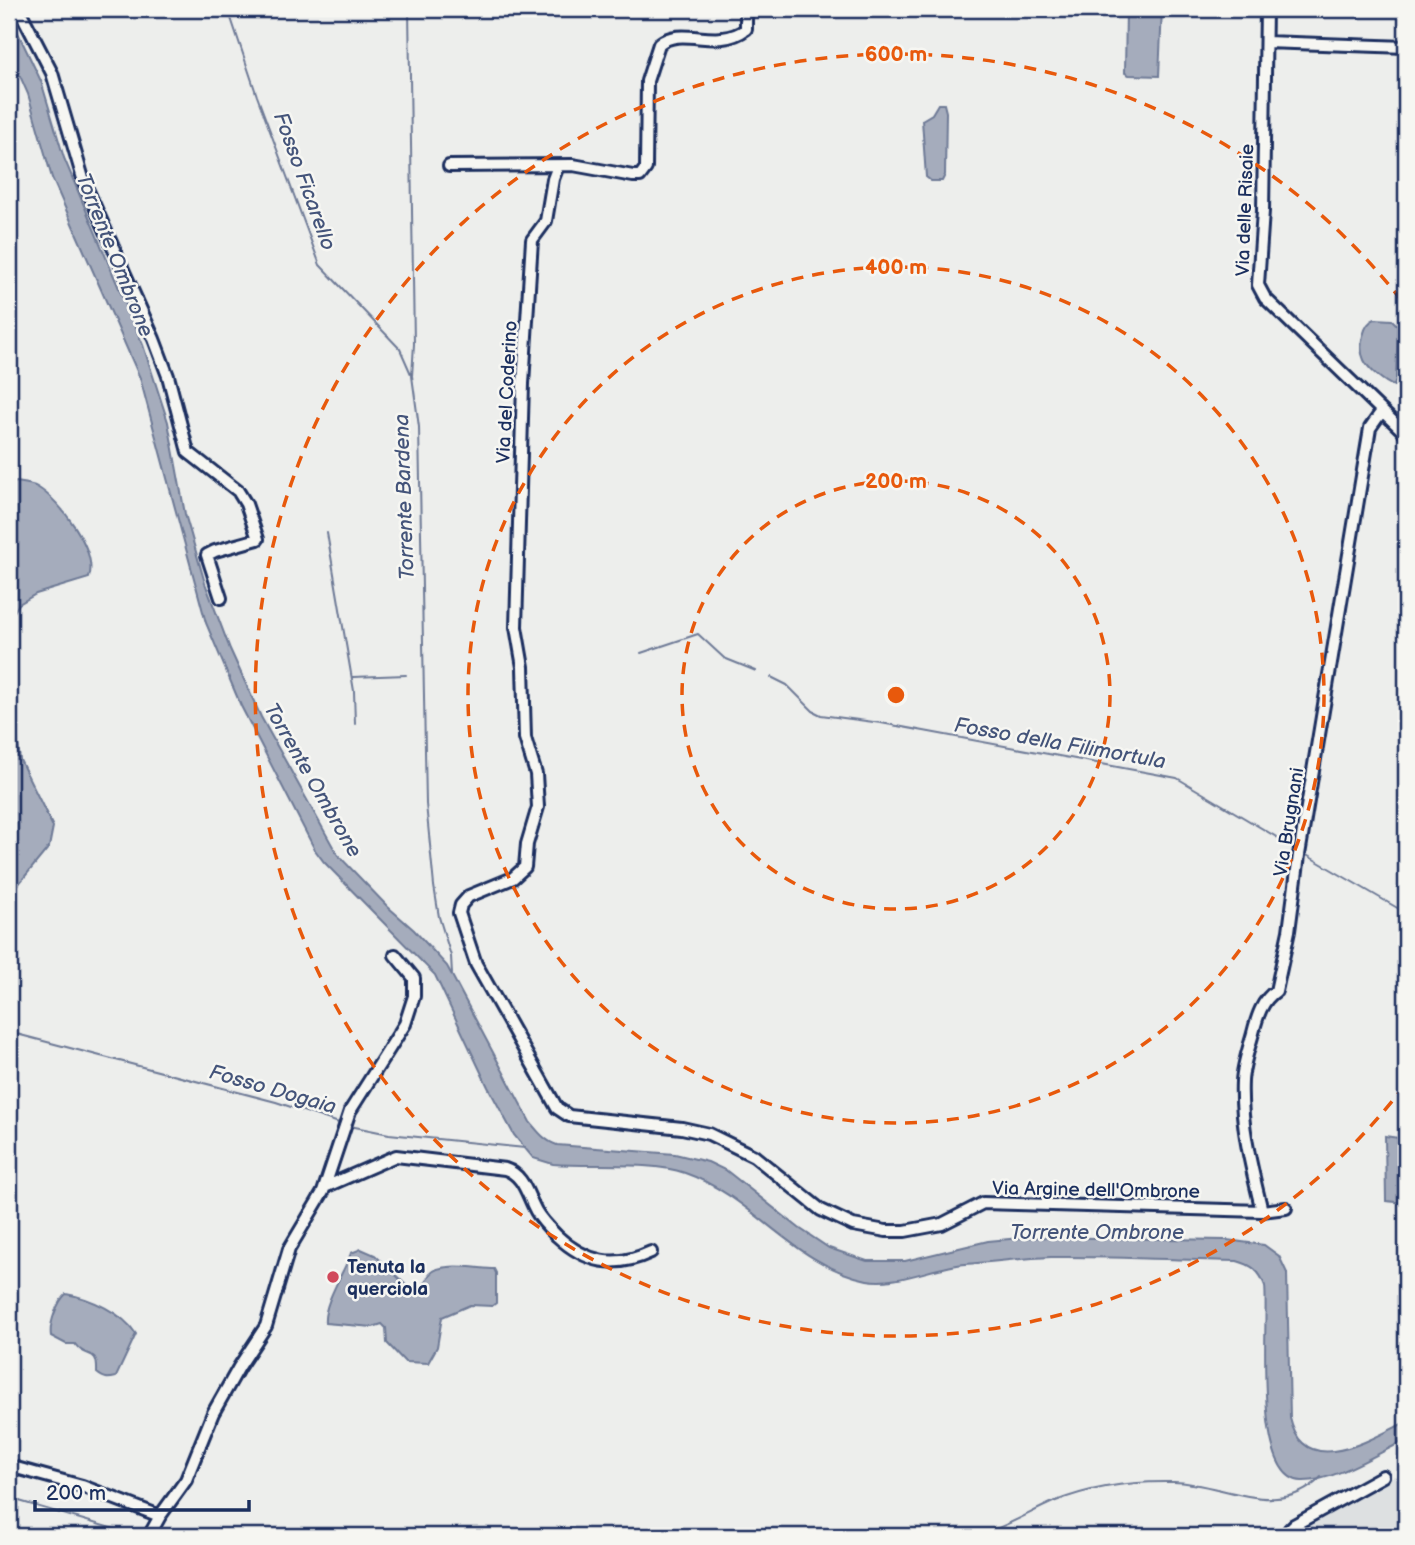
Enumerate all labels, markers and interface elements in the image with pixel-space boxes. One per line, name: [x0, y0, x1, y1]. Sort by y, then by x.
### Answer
text: 600 m: [865, 42, 927, 67]
water label: Fosso Ficarello: [268, 109, 341, 254]
street label: Via delle Risaie: [1232, 143, 1259, 277]
water label: Torrente Ombrone: [70, 170, 159, 341]
text: 400 m: [865, 255, 927, 280]
street label: Via del Coderino: [492, 320, 523, 464]
water label: Torrente Bardena: [389, 413, 420, 581]
text: 200 m: [865, 469, 927, 494]
centre of rings: [884, 683, 908, 707]
water label: Torrente Ombrone: [258, 699, 367, 862]
water label: Fosso della Filimortula: [952, 713, 1168, 774]
street label: Via Brugnani: [1270, 766, 1309, 878]
water label: Fosso Dogaia: [206, 1059, 339, 1120]
street label: Via Argine dell'Ombrone: [992, 1177, 1200, 1204]
water label: Torrente Ombrone: [1010, 1220, 1184, 1245]
place label: Tenuta la querciola: [347, 1256, 428, 1301]
marker: Tenuta la querciola: [325, 1269, 341, 1285]
scale bar: [35, 1468, 248, 1512]
text: 200 m: [46, 1481, 106, 1506]

